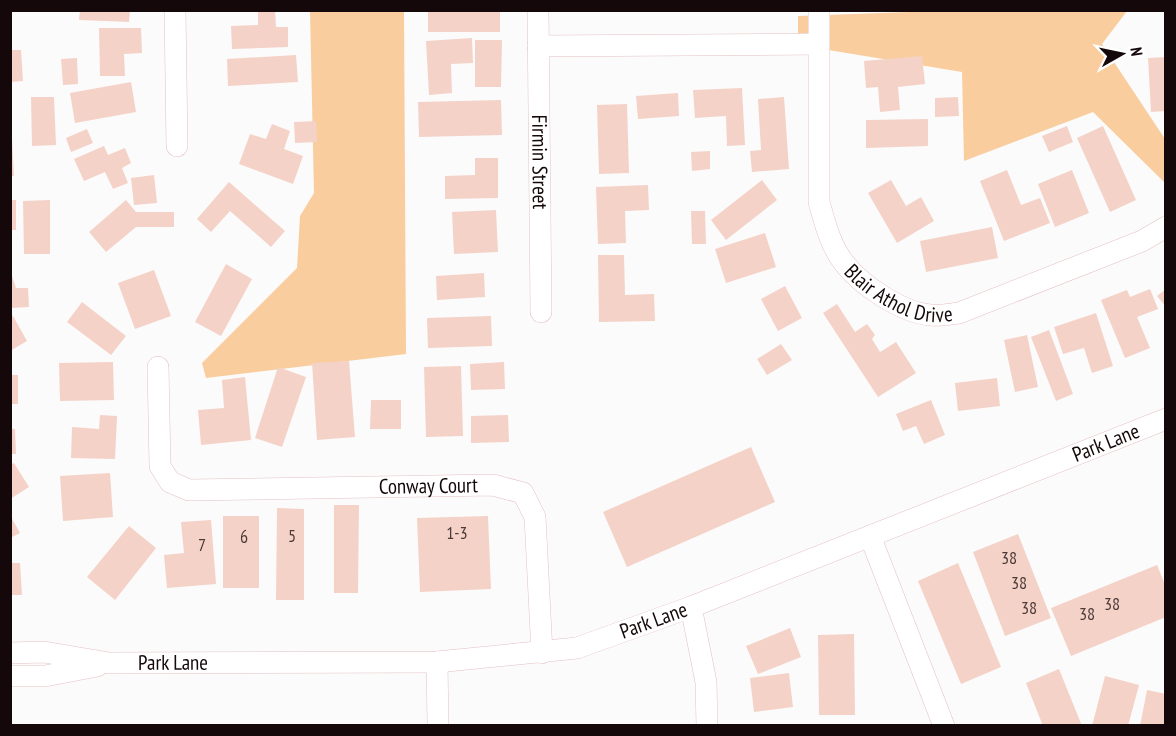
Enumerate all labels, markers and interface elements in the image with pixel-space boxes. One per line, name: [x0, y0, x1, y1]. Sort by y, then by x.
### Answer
north arrow: [1092, 24, 1152, 84]
text: N: [1126, 46, 1147, 57]
street label: Firmin Street: [526, 115, 554, 210]
street label: Blair Athol Drive: [839, 258, 954, 328]
street label: Park Lane: [1068, 417, 1143, 468]
street label: Conway Court: [379, 471, 478, 500]
house number: 1-3: [446, 521, 468, 544]
house number: 5: [288, 524, 296, 547]
house number: 6: [240, 525, 248, 548]
house number: 7: [198, 533, 206, 556]
house number: 38: [1001, 546, 1017, 569]
house number: 38: [1011, 571, 1027, 594]
house number: 38: [1104, 592, 1120, 615]
street label: Park Lane: [616, 595, 691, 645]
house number: 38: [1021, 596, 1037, 619]
house number: 38: [1079, 602, 1095, 625]
street label: Park Lane: [138, 649, 208, 676]

